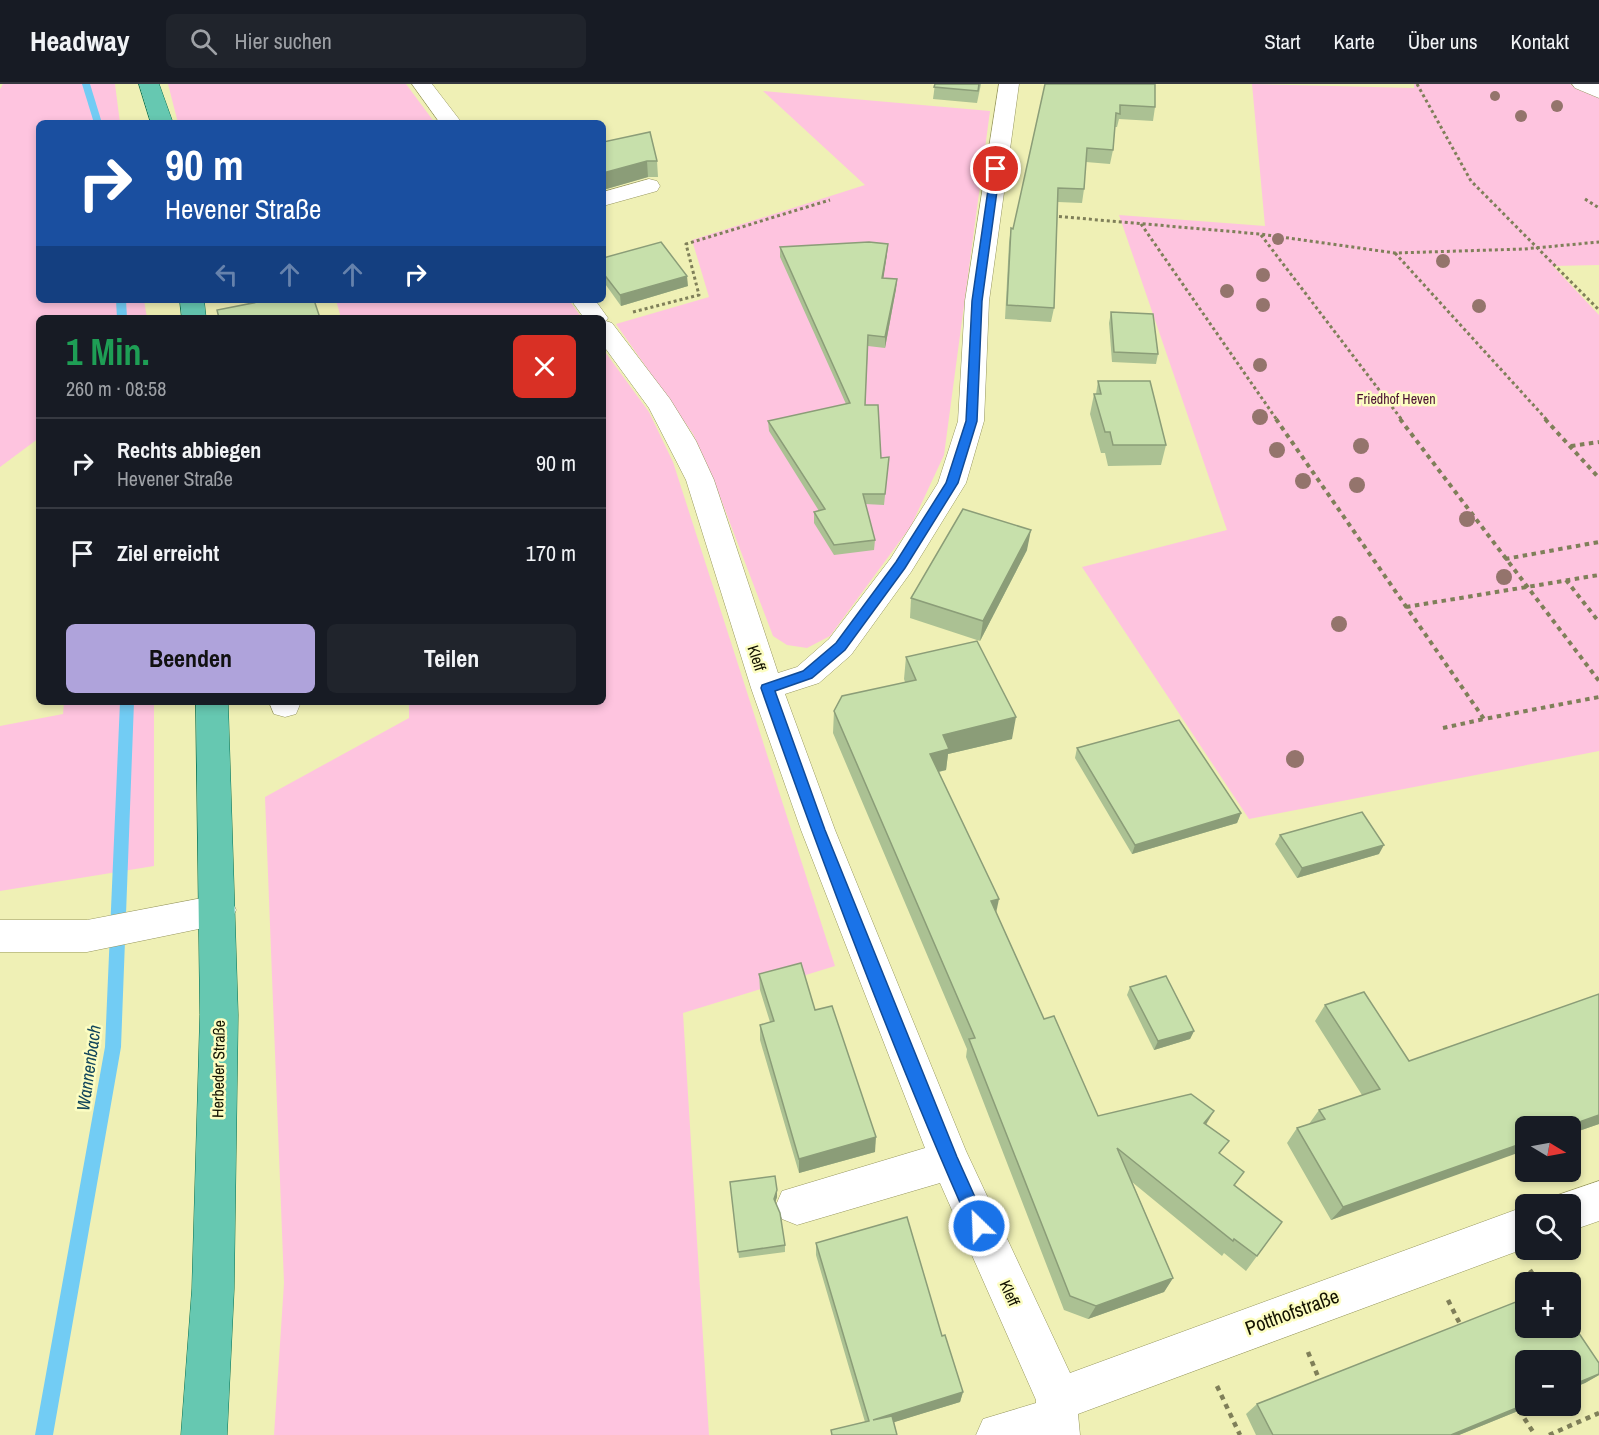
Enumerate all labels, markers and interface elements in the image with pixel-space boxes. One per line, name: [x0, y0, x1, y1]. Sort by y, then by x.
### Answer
search box: [166, 14, 586, 68]
text: Headway: [30, 22, 130, 60]
icon: search: [187, 25, 220, 58]
text: Hier suchen: [235, 26, 332, 56]
text: Start: [1264, 27, 1301, 56]
text: Karte: [1334, 27, 1375, 56]
text: Über uns: [1408, 27, 1478, 56]
text: Kontakt: [1511, 27, 1569, 56]
text: 90 m: [165, 137, 244, 193]
pin: [970, 143, 1021, 194]
icon: right: [66, 144, 144, 222]
icon: arrive: [979, 152, 1012, 185]
text: Hevener Straße: [165, 191, 321, 227]
icon: left: [210, 258, 243, 291]
icon: ahead: [273, 258, 306, 291]
icon: ahead: [336, 258, 369, 291]
icon: right: [399, 258, 432, 291]
text: 1 Min.: [66, 328, 150, 376]
button: close: [513, 335, 576, 398]
text: 260 m · 08:58: [66, 375, 166, 402]
park label: Friedhof Heven: [1356, 390, 1436, 408]
text: Rechts abbiegen: [117, 435, 261, 465]
icon: right: [66, 447, 99, 480]
text: 90 m: [536, 448, 576, 478]
text: Hevener Straße: [117, 465, 233, 492]
icon: arrive: [66, 537, 99, 570]
text: Ziel erreicht: [117, 538, 219, 568]
text: 170 m: [526, 538, 576, 568]
button: Beenden: [66, 624, 315, 693]
button: Teilen: [327, 624, 576, 693]
street label: Kleff: [743, 642, 772, 675]
street label: Herbeder Straße: [206, 1020, 230, 1118]
water label: Wannenbach: [70, 1023, 107, 1113]
north arrow: [1515, 1116, 1581, 1182]
map controls: [1515, 1116, 1581, 1416]
position arrow: [947, 1194, 1011, 1258]
button: search: [1515, 1194, 1581, 1260]
button: +: [1515, 1272, 1581, 1338]
street label: Kleff: [995, 1277, 1026, 1310]
street label: Potthofstraße: [1241, 1282, 1343, 1341]
button: −: [1515, 1350, 1581, 1416]

